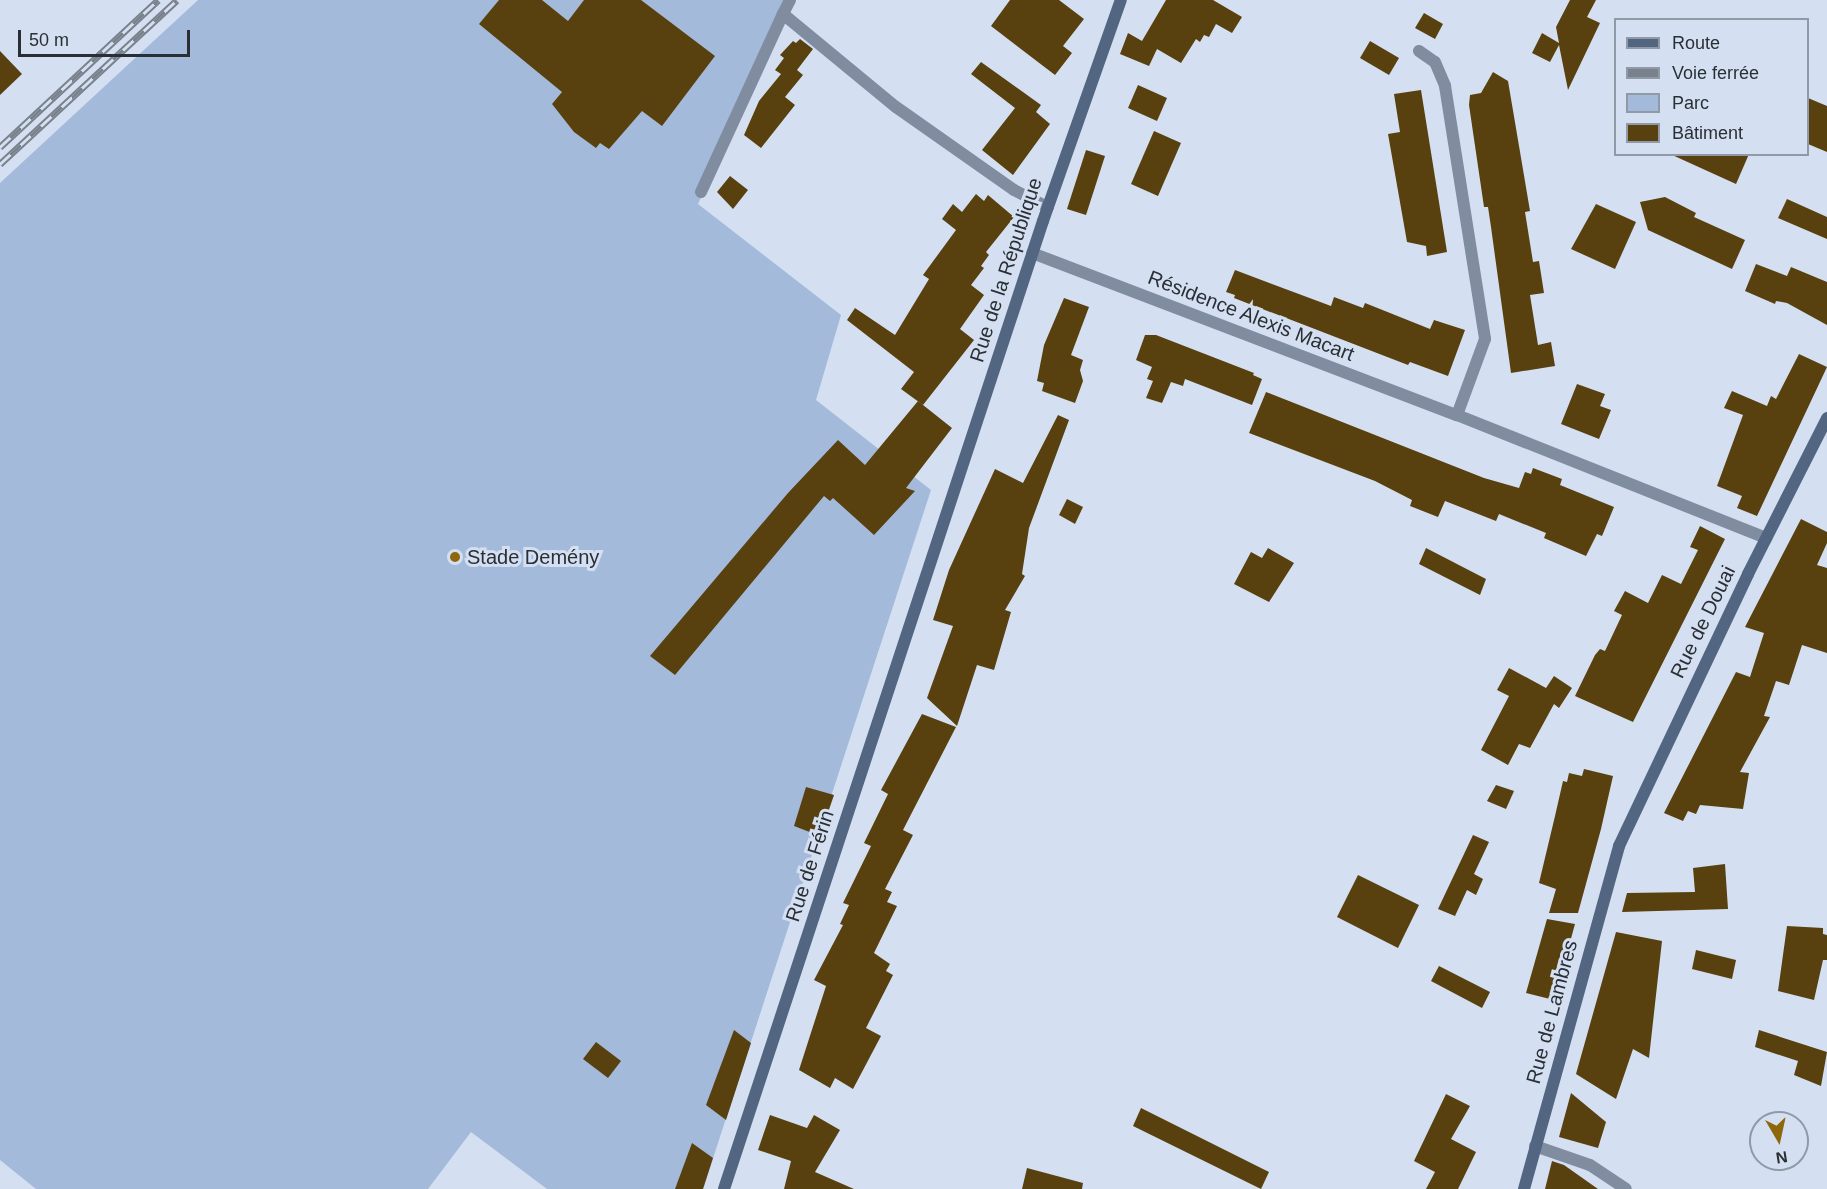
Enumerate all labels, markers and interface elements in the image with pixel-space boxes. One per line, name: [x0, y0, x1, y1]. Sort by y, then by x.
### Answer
scale bar: [21, 18, 194, 56]
legend: [1614, 18, 1809, 156]
text: 50 m: [29, 30, 69, 50]
text: Route: [1672, 33, 1720, 53]
text: Voie ferrée: [1672, 63, 1759, 83]
text: Parc: [1672, 93, 1709, 113]
text: Bâtiment: [1672, 123, 1743, 143]
street label: Rue de la République: [965, 175, 1047, 365]
street label: Résidence Alexis Macart: [1144, 265, 1358, 367]
place label: Stade Demény: [467, 545, 599, 569]
marker: Stade Demény: [448, 550, 462, 564]
street label: Rue de Douai: [1665, 562, 1741, 682]
street label: Rue de Férin: [781, 807, 839, 925]
street label: Rue de Lambres: [1521, 937, 1583, 1087]
north arrow: [1749, 1111, 1809, 1171]
text: N: [1775, 1148, 1789, 1167]

